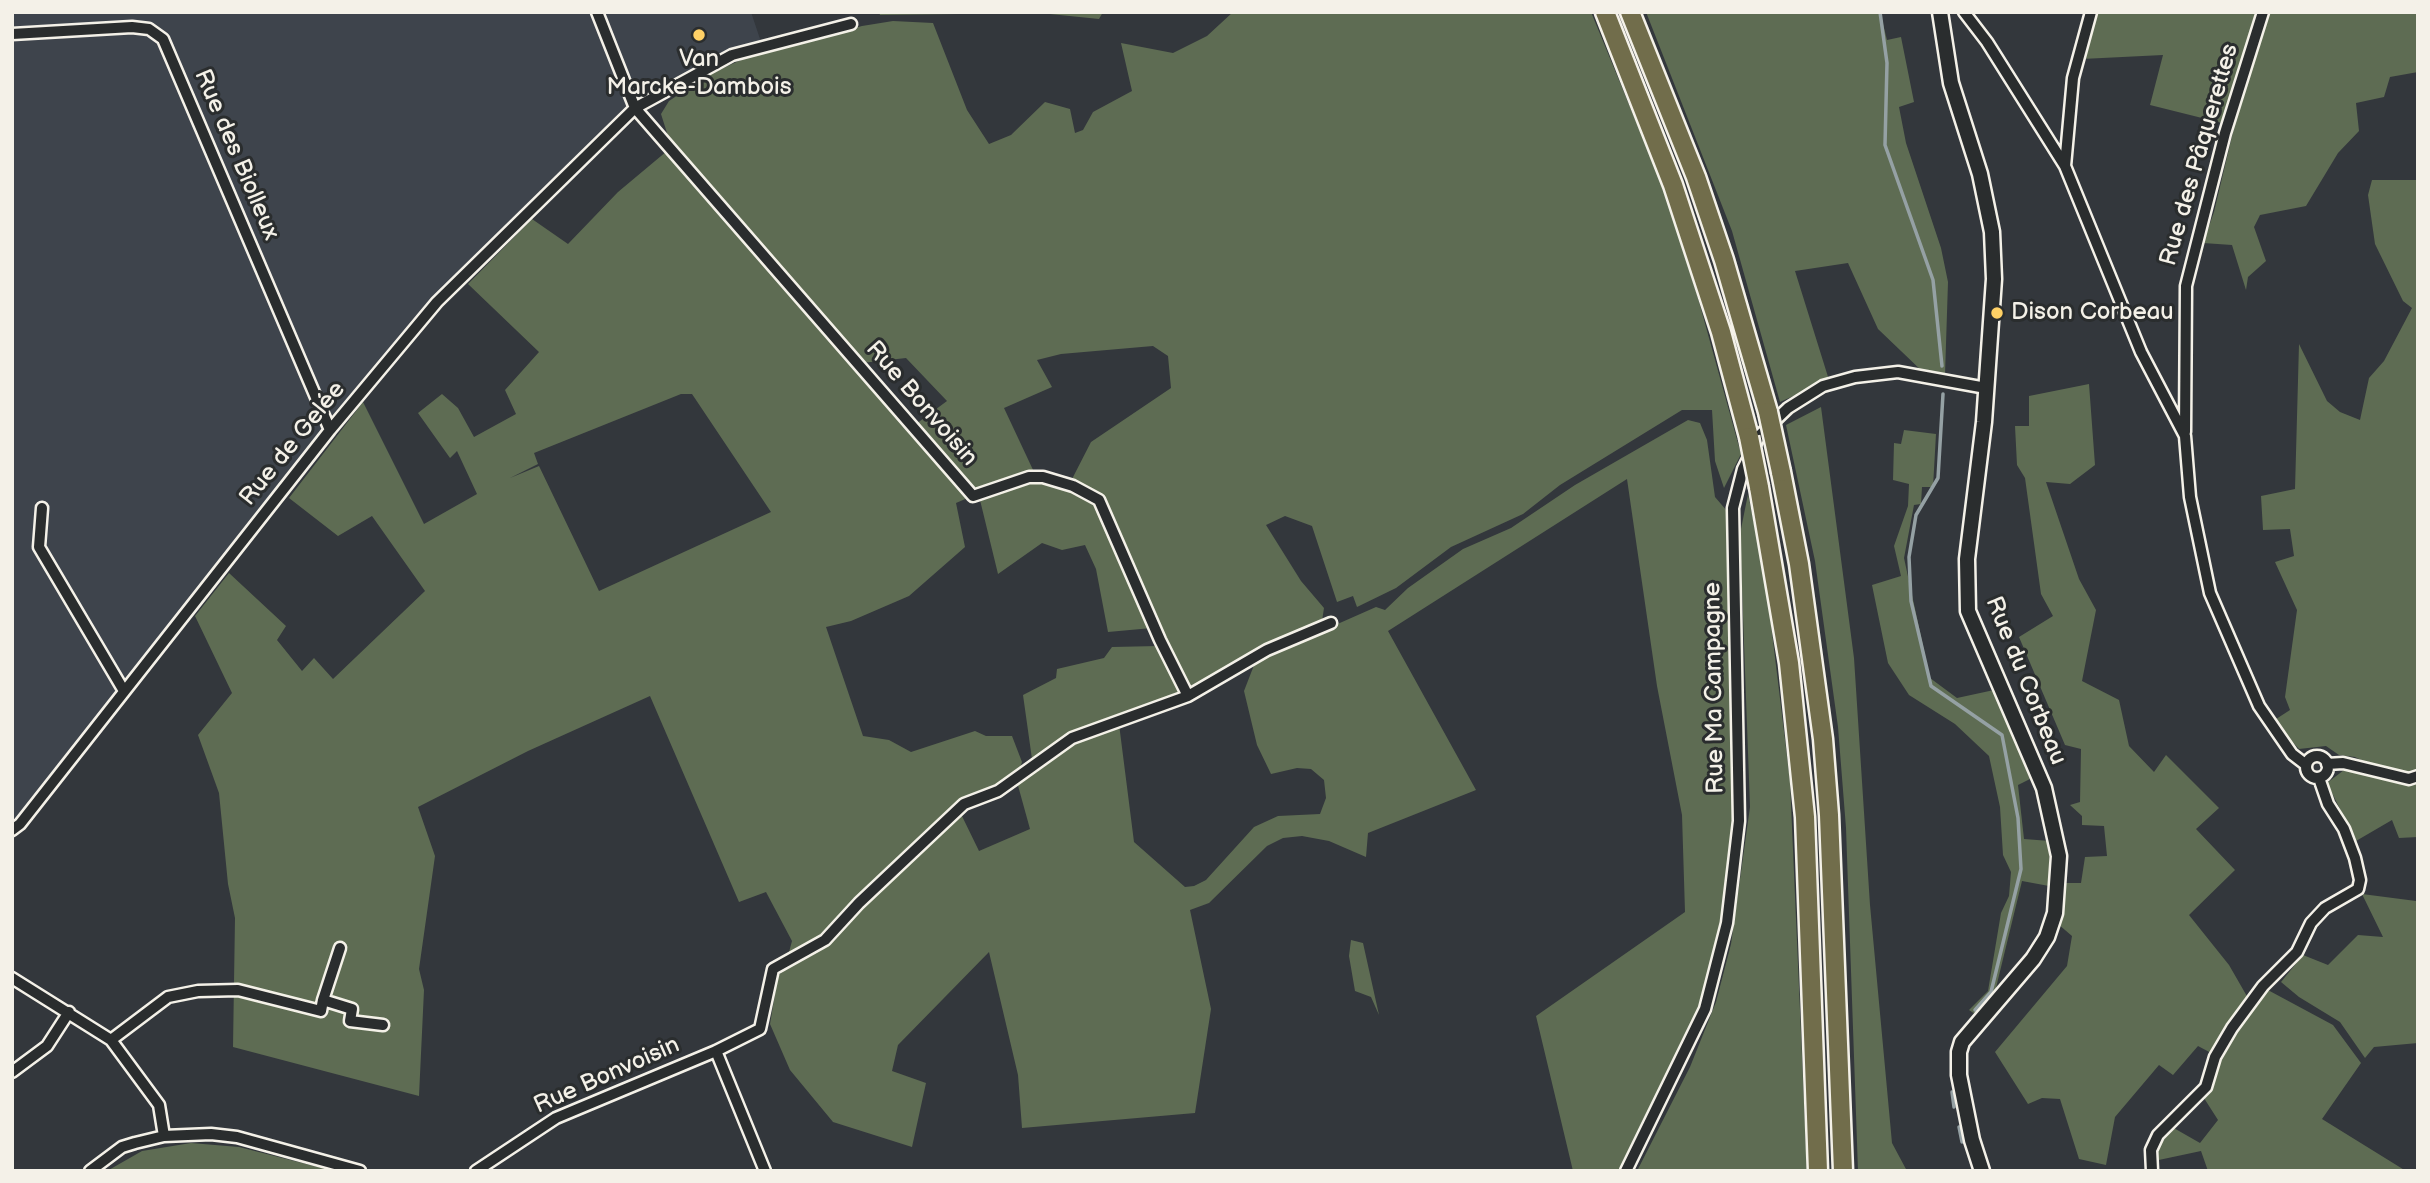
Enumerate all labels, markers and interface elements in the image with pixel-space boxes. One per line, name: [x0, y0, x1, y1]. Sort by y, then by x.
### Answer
marker: Van Marcke-Dambois: [691, 27, 707, 43]
street label: Rue des Pâquerettes: [2155, 41, 2245, 269]
place label: Van Marcke-Dambois: [606, 46, 792, 102]
street label: Rue des Biolleux: [187, 65, 285, 245]
place label: Dison Corbeau: [2011, 299, 2174, 327]
marker: Dison Corbeau: [1989, 305, 2005, 321]
street label: Rue Bonvoisin: [859, 336, 983, 472]
street label: Rue de Gelée: [234, 376, 352, 512]
street label: Rue Ma Campagne: [1699, 582, 1731, 794]
street label: Rue du Corbeau: [1978, 593, 2072, 769]
street label: Rue Bonvoisin: [530, 1031, 684, 1121]

